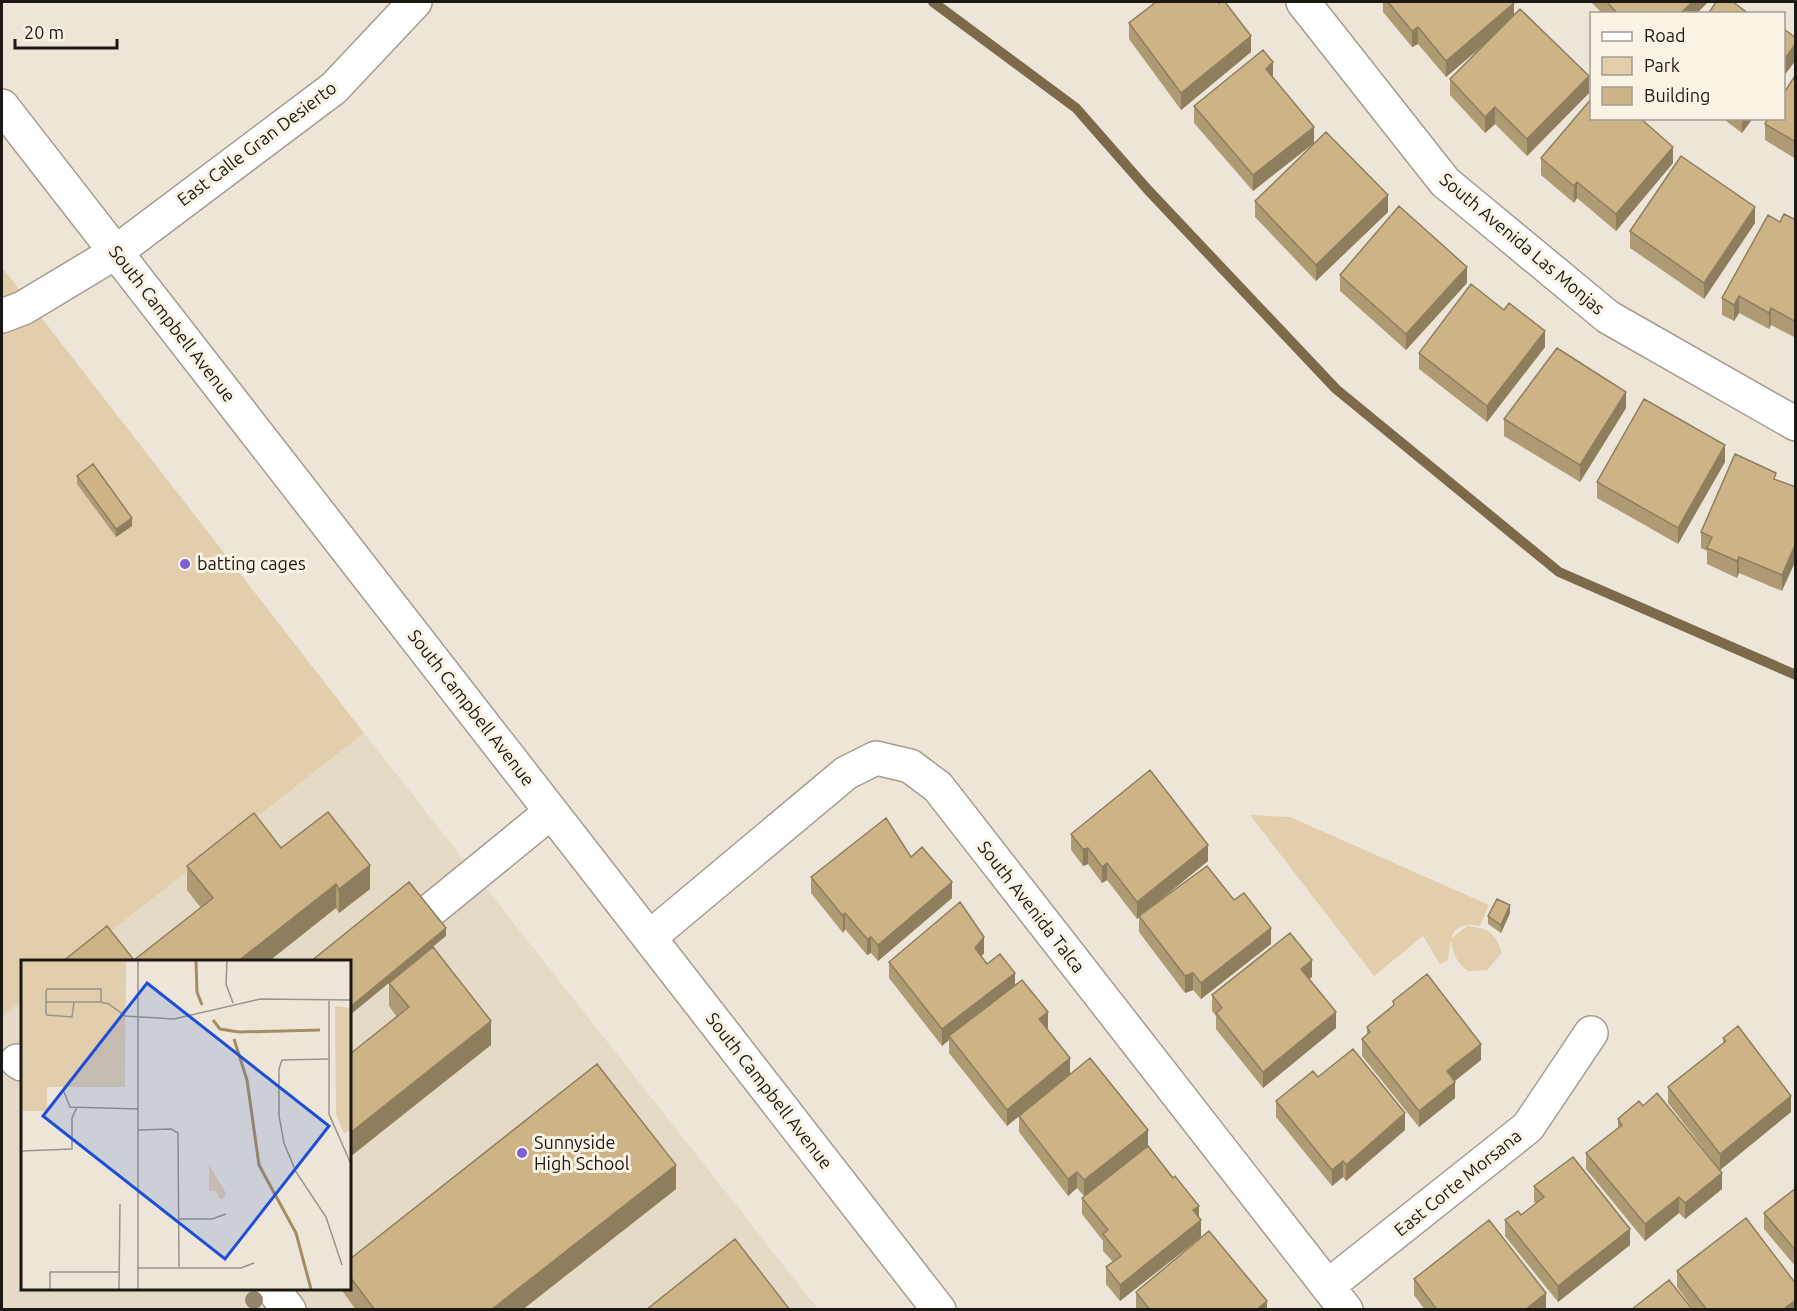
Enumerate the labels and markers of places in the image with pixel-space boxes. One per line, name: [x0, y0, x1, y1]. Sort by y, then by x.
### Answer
place label: batting cages: [197, 553, 306, 573]
marker: batting cages: [178, 557, 192, 571]
place label: Sunnyside High School: [534, 1132, 630, 1173]
marker: Sunnyside High School: [515, 1146, 529, 1160]

